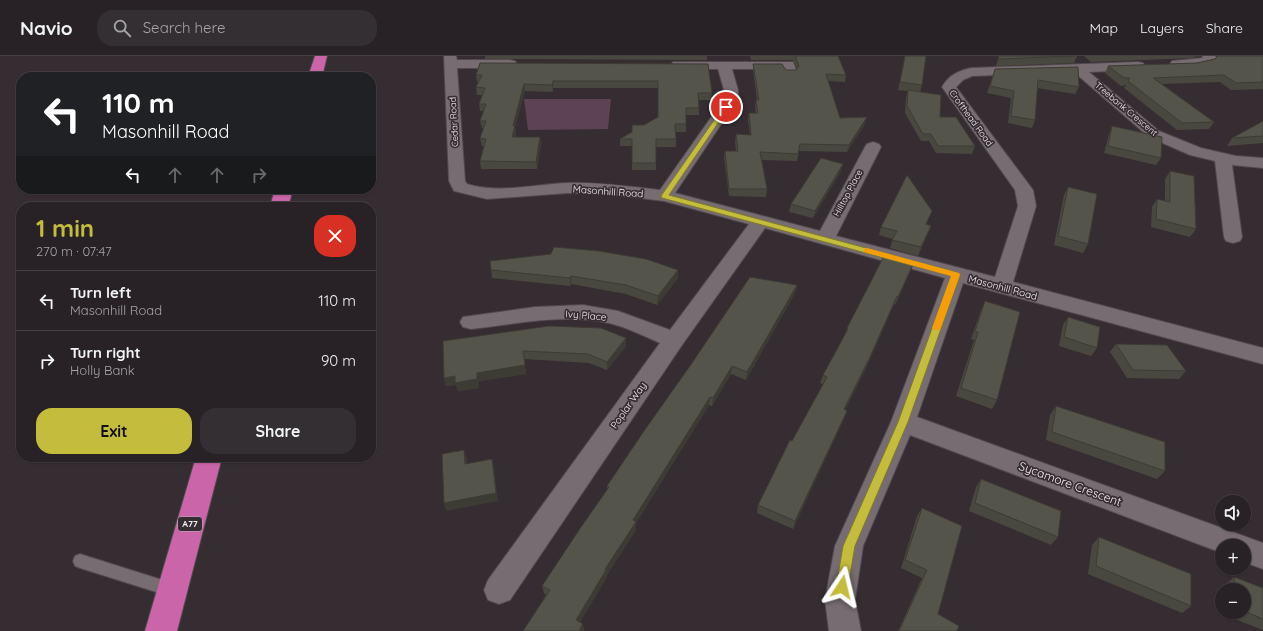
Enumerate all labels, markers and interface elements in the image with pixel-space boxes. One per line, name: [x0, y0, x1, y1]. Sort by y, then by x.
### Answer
search box: [97, 10, 377, 46]
text: Navio: [20, 16, 73, 40]
icon: search: [111, 17, 133, 39]
text: Search here: [143, 18, 226, 37]
text: Map: [1089, 19, 1118, 37]
text: Layers: [1140, 19, 1184, 37]
text: Share: [1206, 19, 1243, 37]
street label: Treebank Crescent: [1093, 79, 1160, 138]
text: 110 m: [102, 85, 175, 120]
street label: Crofthead Road: [947, 87, 995, 148]
icon: left: [36, 88, 88, 140]
pin: [709, 90, 743, 124]
icon: arrive: [715, 96, 737, 118]
street label: Cedar Road: [447, 97, 460, 147]
text: Masonhill Road: [102, 120, 229, 143]
icon: left: [122, 164, 144, 186]
icon: ahead: [164, 164, 186, 186]
icon: ahead: [206, 164, 228, 186]
icon: right: [248, 164, 270, 186]
street label: Hilltop Place: [831, 167, 865, 218]
street label: Masonhill Road: [572, 183, 644, 200]
text: 1 min: [36, 213, 94, 243]
button: close: [314, 215, 356, 257]
text: 270 m · 07:47: [36, 243, 112, 259]
street label: Masonhill Road: [967, 272, 1039, 303]
text: Turn left: [70, 283, 132, 302]
icon: left: [36, 290, 58, 312]
text: 110 m: [318, 291, 356, 310]
text: Masonhill Road: [70, 302, 162, 318]
street label: Ivy Place: [565, 307, 607, 324]
text: Turn right: [70, 343, 141, 362]
icon: right: [36, 350, 58, 372]
text: 90 m: [321, 351, 356, 370]
text: Holly Bank: [70, 362, 135, 378]
street label: Poplar Way: [608, 379, 649, 431]
button: Exit: [36, 408, 192, 454]
button: Share: [200, 408, 356, 454]
street label: Sycamore Crescent: [1017, 458, 1124, 509]
map controls: [1215, 495, 1251, 619]
button: sound: [1215, 495, 1251, 531]
road number: A77: [178, 517, 202, 531]
button: +: [1215, 539, 1251, 575]
position arrow: [821, 566, 863, 608]
button: −: [1215, 583, 1251, 619]

